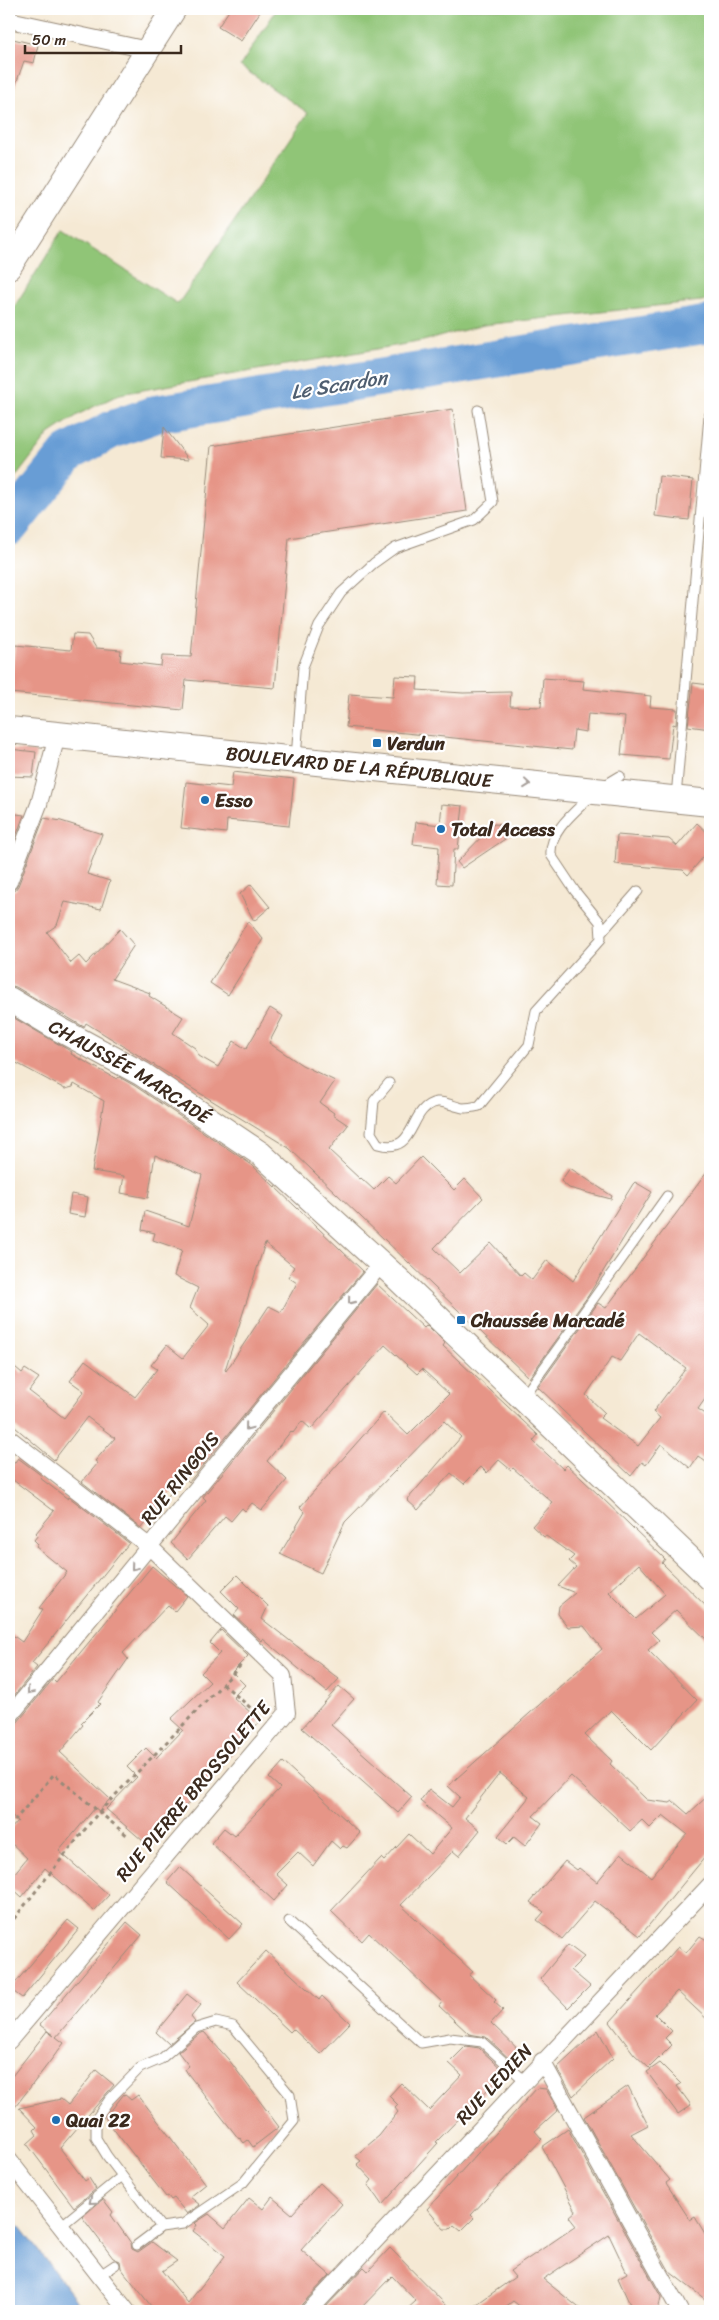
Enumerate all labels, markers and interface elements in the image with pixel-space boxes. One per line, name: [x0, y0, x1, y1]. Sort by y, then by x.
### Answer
scale bar: [25, 22, 181, 54]
text: 50 m: [32, 27, 67, 53]
water label: Le Scardon: [288, 360, 392, 410]
place label: Verdun: [387, 727, 446, 760]
street label: BOULEVARD DE LA RÉPUBLIQUE: [224, 736, 495, 797]
marker: Verdun: [371, 737, 383, 749]
one-way arrow: [524, 778, 532, 789]
place label: Esso: [215, 784, 253, 817]
marker: Esso: [199, 794, 211, 806]
place label: Total Access: [451, 813, 556, 846]
marker: Total Access: [435, 823, 447, 835]
street label: CHAUSSÉE MARCADÉ: [42, 1010, 219, 1133]
one-way arrow: [347, 1296, 356, 1305]
place label: Chaussée Marcadé: [470, 1304, 625, 1337]
marker: Chaussée Marcadé: [455, 1314, 467, 1326]
one-way arrow: [245, 1421, 253, 1430]
street label: RUE RINGOIS: [132, 1424, 228, 1532]
one-way arrow: [130, 1561, 139, 1570]
one-way arrow: [26, 1686, 35, 1695]
street label: RUE PIERRE BROSSOLETTE: [107, 1692, 280, 1889]
street label: RUE LEDIEN: [447, 2036, 541, 2132]
place label: Quai 22: [66, 2104, 130, 2137]
marker: Quai 22: [50, 2114, 62, 2126]
one-way arrow: [89, 2195, 98, 2203]

